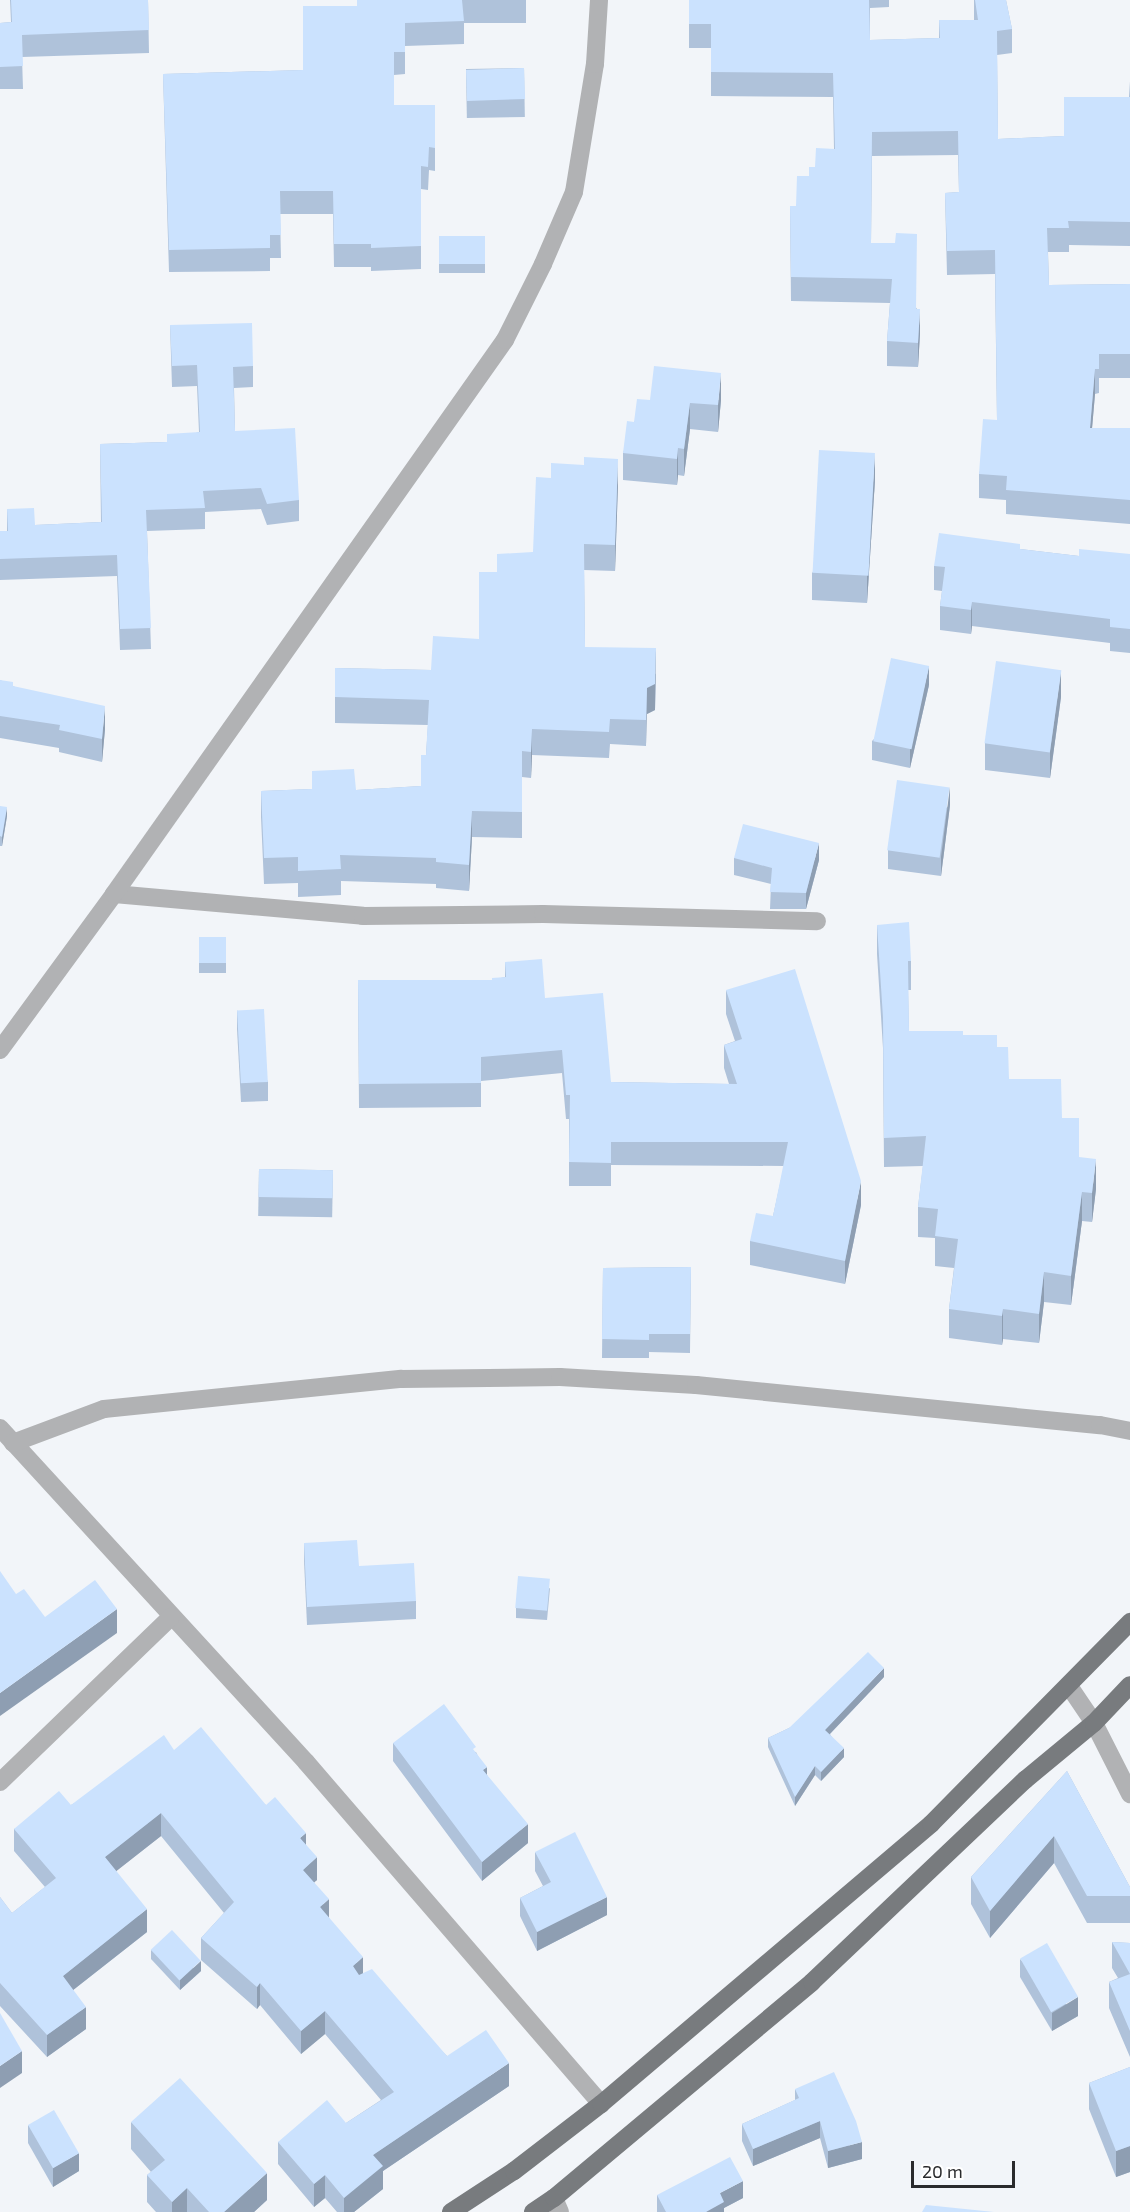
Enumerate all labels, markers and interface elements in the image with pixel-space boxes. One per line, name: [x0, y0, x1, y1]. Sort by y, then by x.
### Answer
scale bar: [914, 2149, 1018, 2187]
text: 20 m: [922, 2160, 963, 2182]

